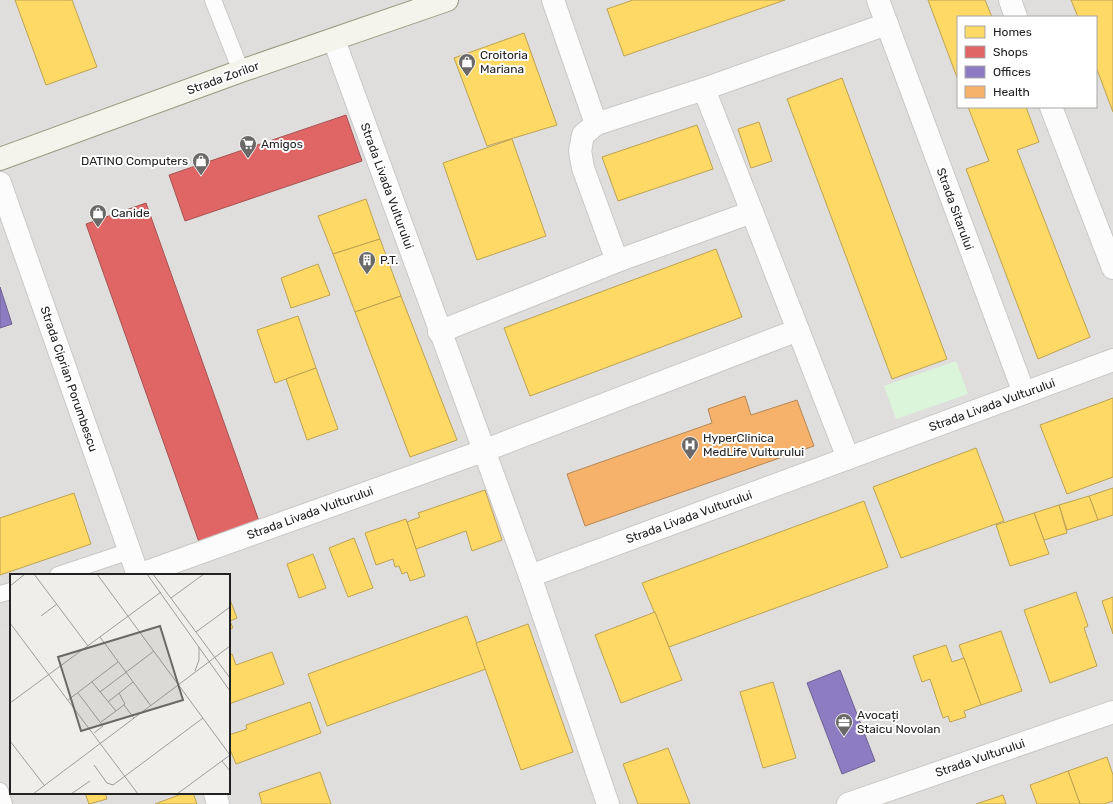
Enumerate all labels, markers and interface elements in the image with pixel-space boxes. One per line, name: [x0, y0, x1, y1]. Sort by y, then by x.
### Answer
legend: [957, 16, 1097, 108]
text: Homes: [993, 25, 1032, 39]
text: Shops: [993, 45, 1028, 59]
place label: Croitoria Mariana: [480, 48, 528, 76]
shop icon: Croitoria Mariana: [457, 52, 477, 77]
street label: Strada Zorilor: [185, 58, 261, 98]
text: Offices: [993, 65, 1031, 79]
text: Health: [993, 85, 1030, 99]
street label: Strada Livada Vulturului: [358, 121, 416, 251]
supermarket icon: Amigos: [238, 134, 258, 159]
place label: Amigos: [261, 137, 303, 151]
shop icon: DATINO Computers: [191, 151, 211, 176]
place label: DATINO Computers: [81, 154, 188, 168]
street label: Strada Sitarului: [934, 166, 976, 252]
shop icon: Canide: [88, 203, 108, 228]
place label: Canide: [111, 206, 150, 220]
building icon: P.T.: [357, 250, 377, 275]
place label: P.T.: [380, 253, 398, 267]
street label: Strada Ciprian Porumbescu: [37, 304, 101, 454]
street label: Strada Livada Vulturului: [927, 376, 1057, 434]
place label: HyperClinica MedLife Vulturului: [703, 431, 804, 459]
hospital icon: HyperClinica MedLife Vulturului: [680, 435, 700, 460]
street label: Strada Livada Vulturului: [245, 484, 375, 542]
street label: Strada Livada Vulturului: [624, 488, 754, 546]
inset map: [10, 574, 230, 794]
place label: Avocați Staicu Novolan: [857, 708, 941, 736]
office icon: Avocați Staicu Novolan: [834, 712, 854, 737]
street label: Strada Vulturului: [933, 736, 1027, 780]

